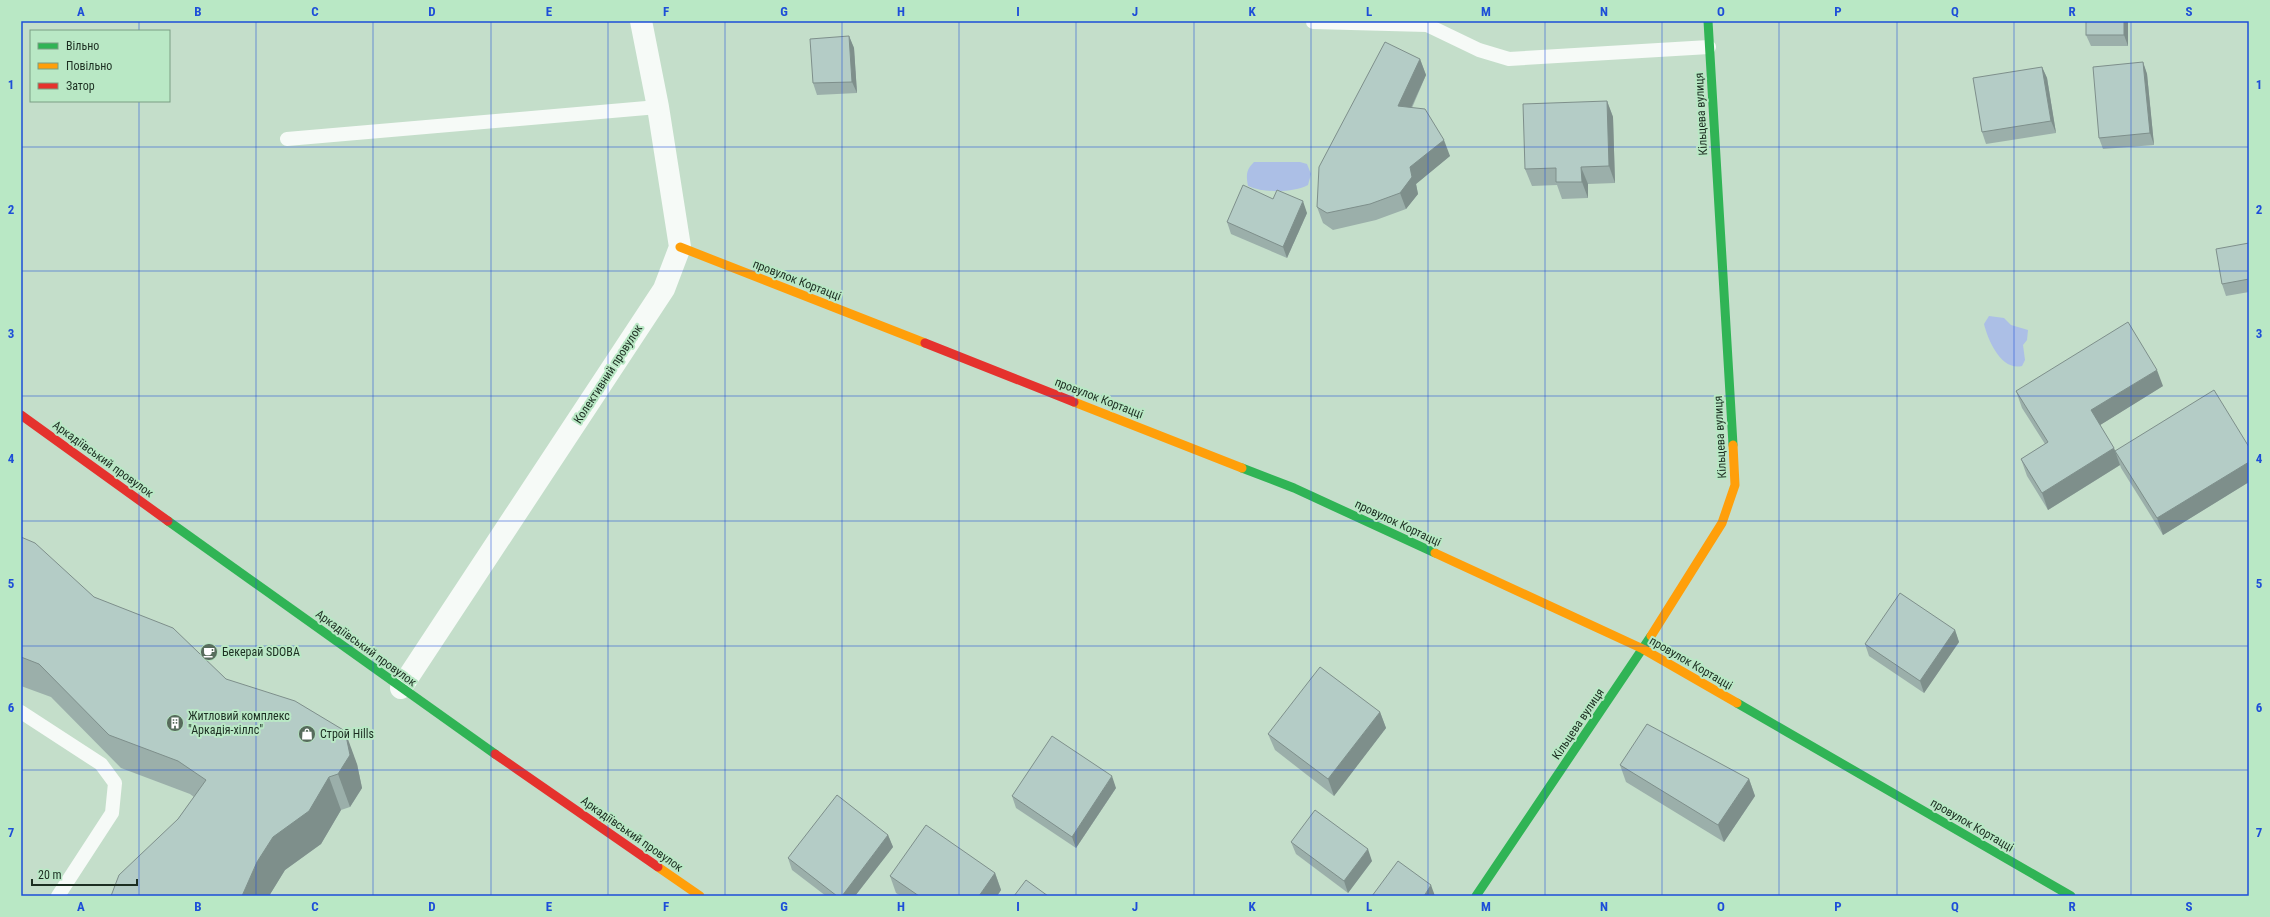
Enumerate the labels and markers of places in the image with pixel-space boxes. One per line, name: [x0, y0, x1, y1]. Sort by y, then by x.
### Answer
cafe icon: Бекерай SDOBA: [199, 642, 219, 662]
place label: Бекерай SDOBA: [222, 645, 300, 659]
place label: Житловий комплекс "Аркадія-хіллс": [188, 709, 290, 737]
building icon: Житловий комплекс "Аркадія-хіллс": [165, 713, 185, 733]
shop icon: Строй Hills: [297, 724, 317, 744]
place label: Строй Hills: [320, 727, 374, 741]

